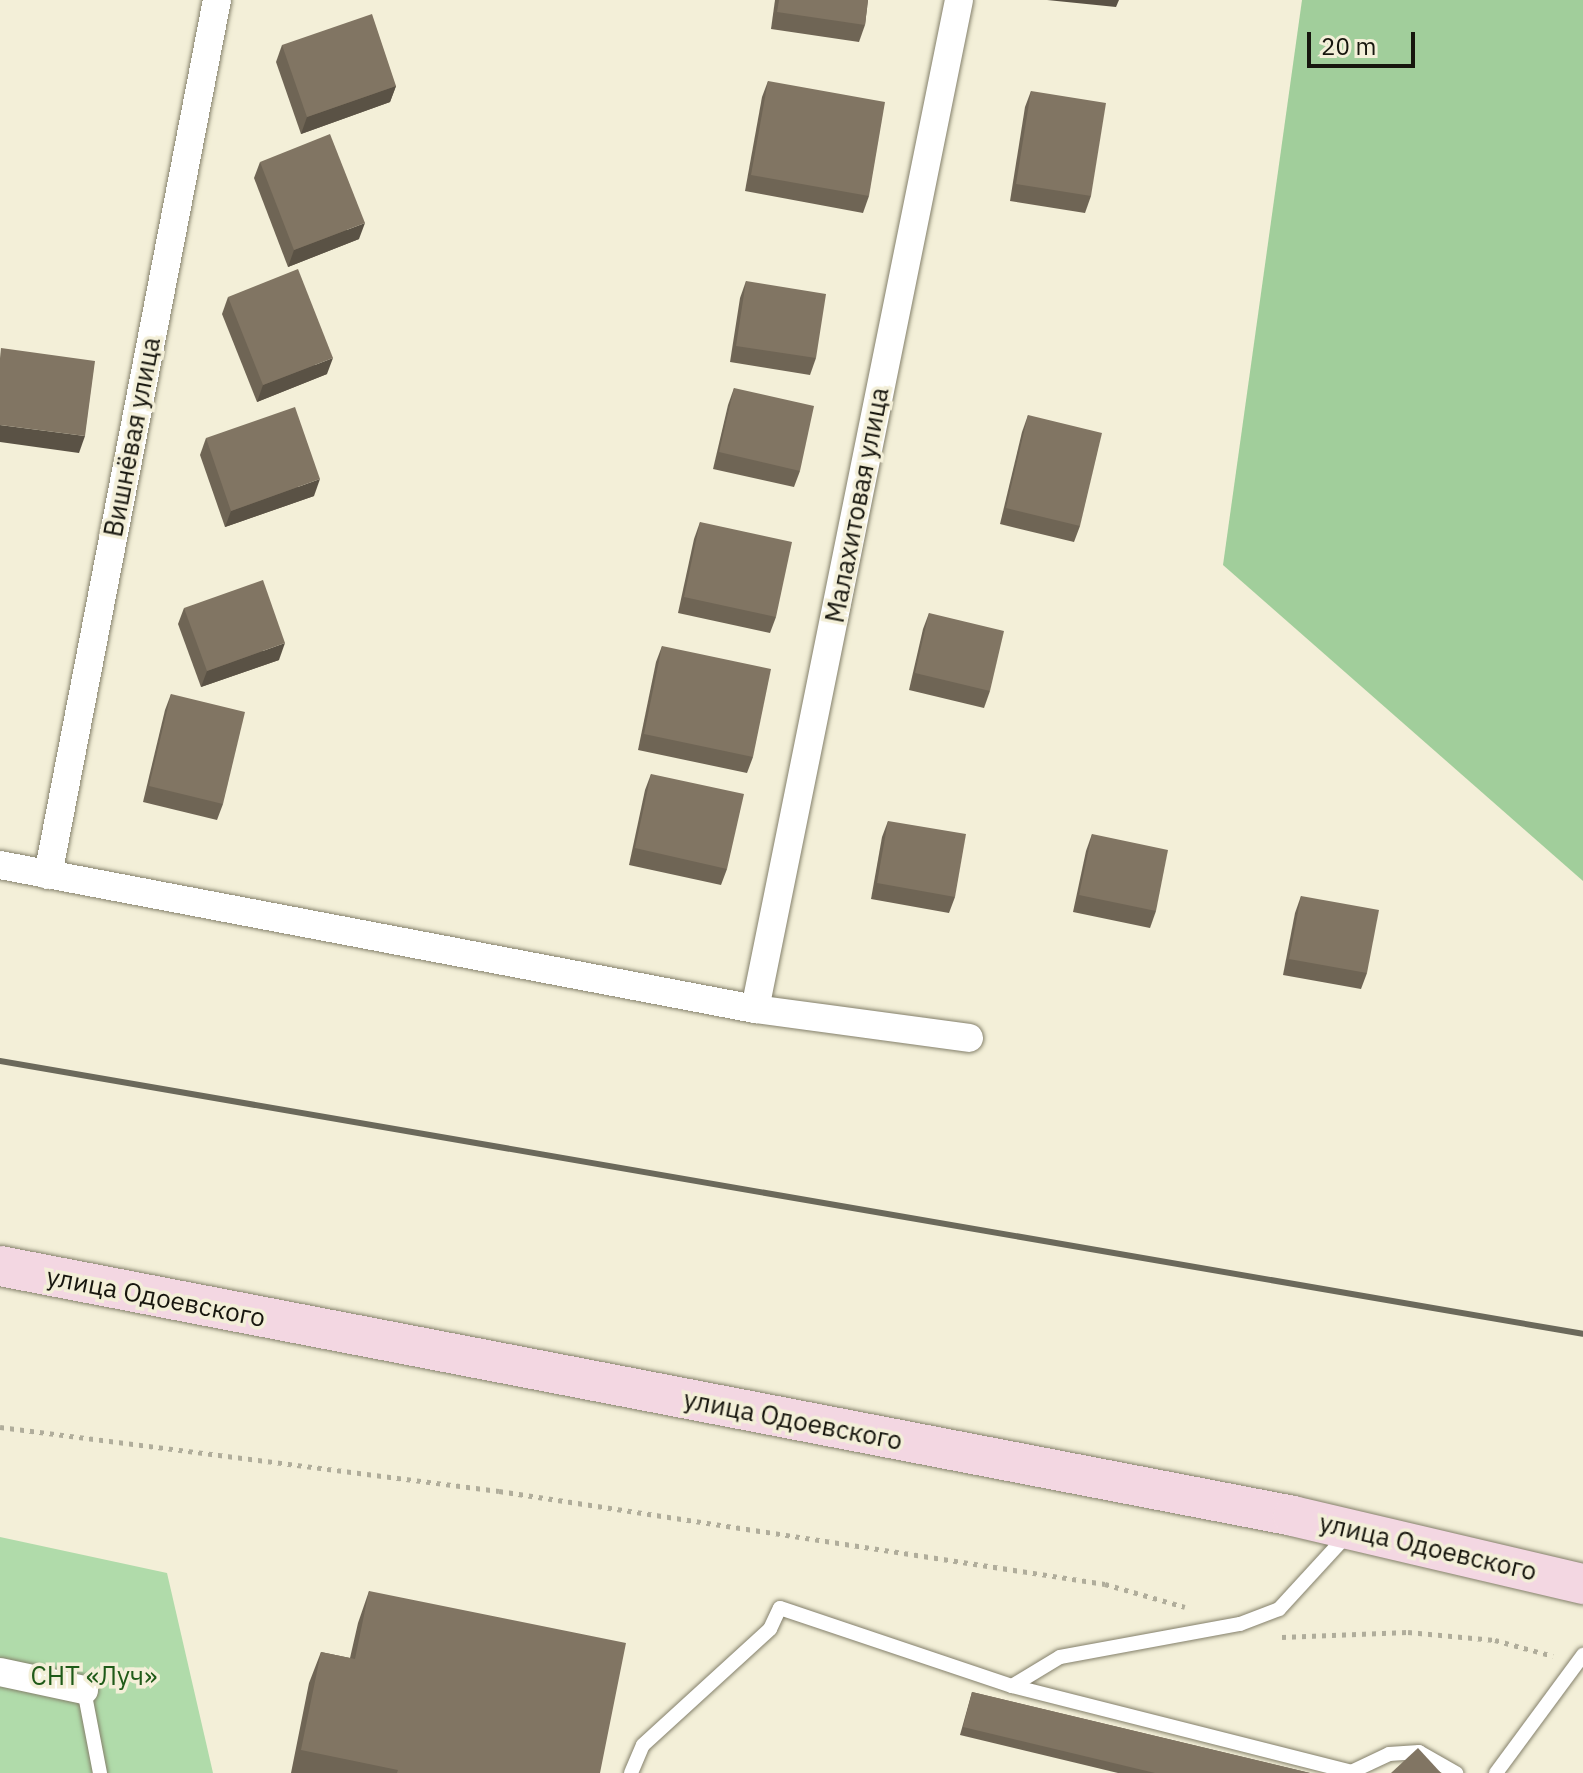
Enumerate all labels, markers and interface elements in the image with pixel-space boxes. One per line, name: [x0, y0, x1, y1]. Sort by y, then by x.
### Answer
scale bar: [1311, 16, 1419, 66]
text: 20 m: [1321, 30, 1376, 62]
street label: Вишнёвая улица: [97, 334, 167, 540]
street label: Малахитовая улица: [819, 385, 895, 625]
street label: улица Одоевского: [44, 1261, 268, 1333]
street label: улица Одоевского: [681, 1384, 905, 1456]
street label: улица Одоевского: [1316, 1507, 1540, 1587]
park label: СНТ «Луч»: [31, 1660, 157, 1692]

